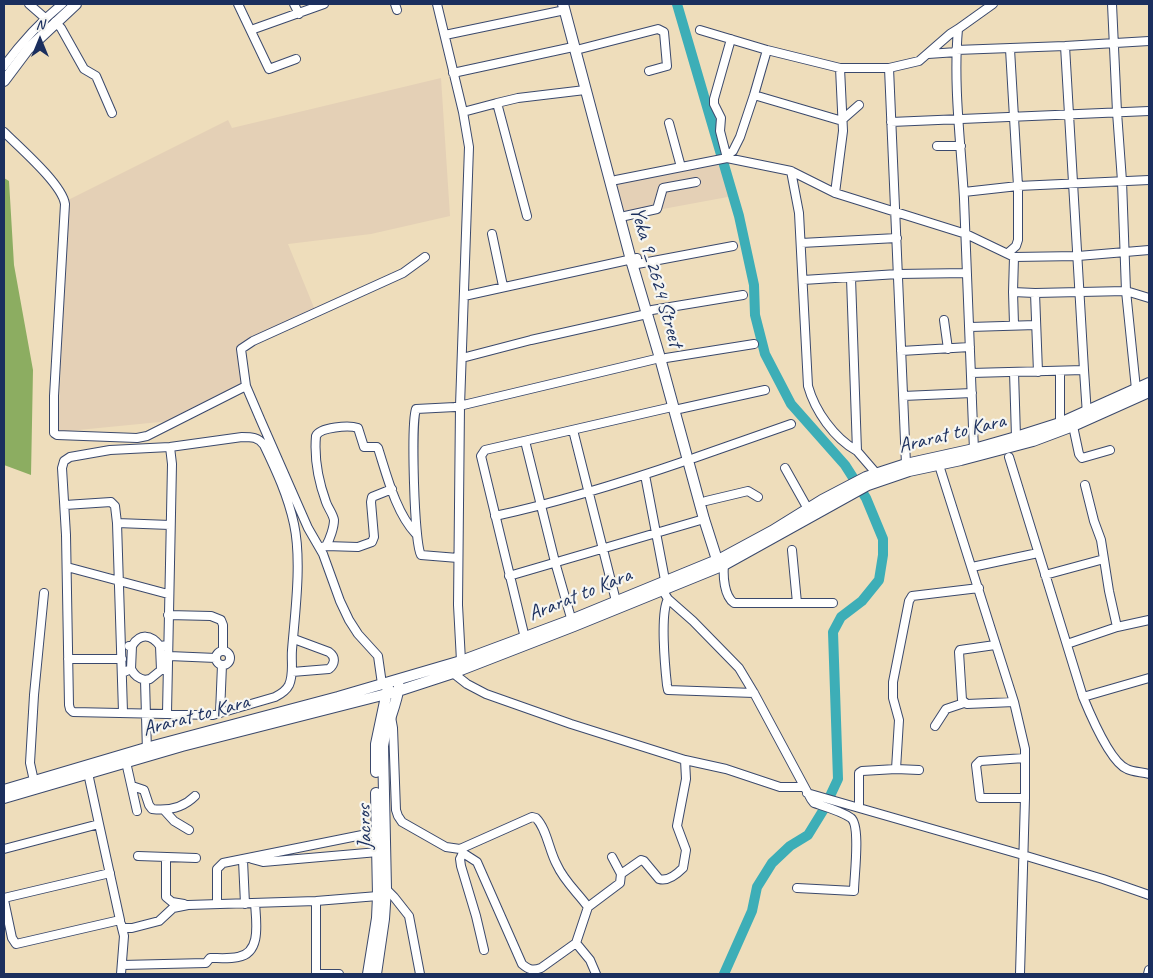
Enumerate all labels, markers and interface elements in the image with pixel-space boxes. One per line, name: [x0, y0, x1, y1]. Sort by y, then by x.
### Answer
north arrow: [15, 15, 65, 65]
text: N: [36, 16, 44, 33]
street label: Yeka 9_2624 Street: [624, 204, 688, 350]
street label: Ararat to Kara: [896, 409, 1008, 459]
street label: Ararat to Kara: [525, 563, 635, 627]
street label: Ararat to Kara: [140, 690, 252, 742]
street label: Jacros: [352, 804, 378, 850]

